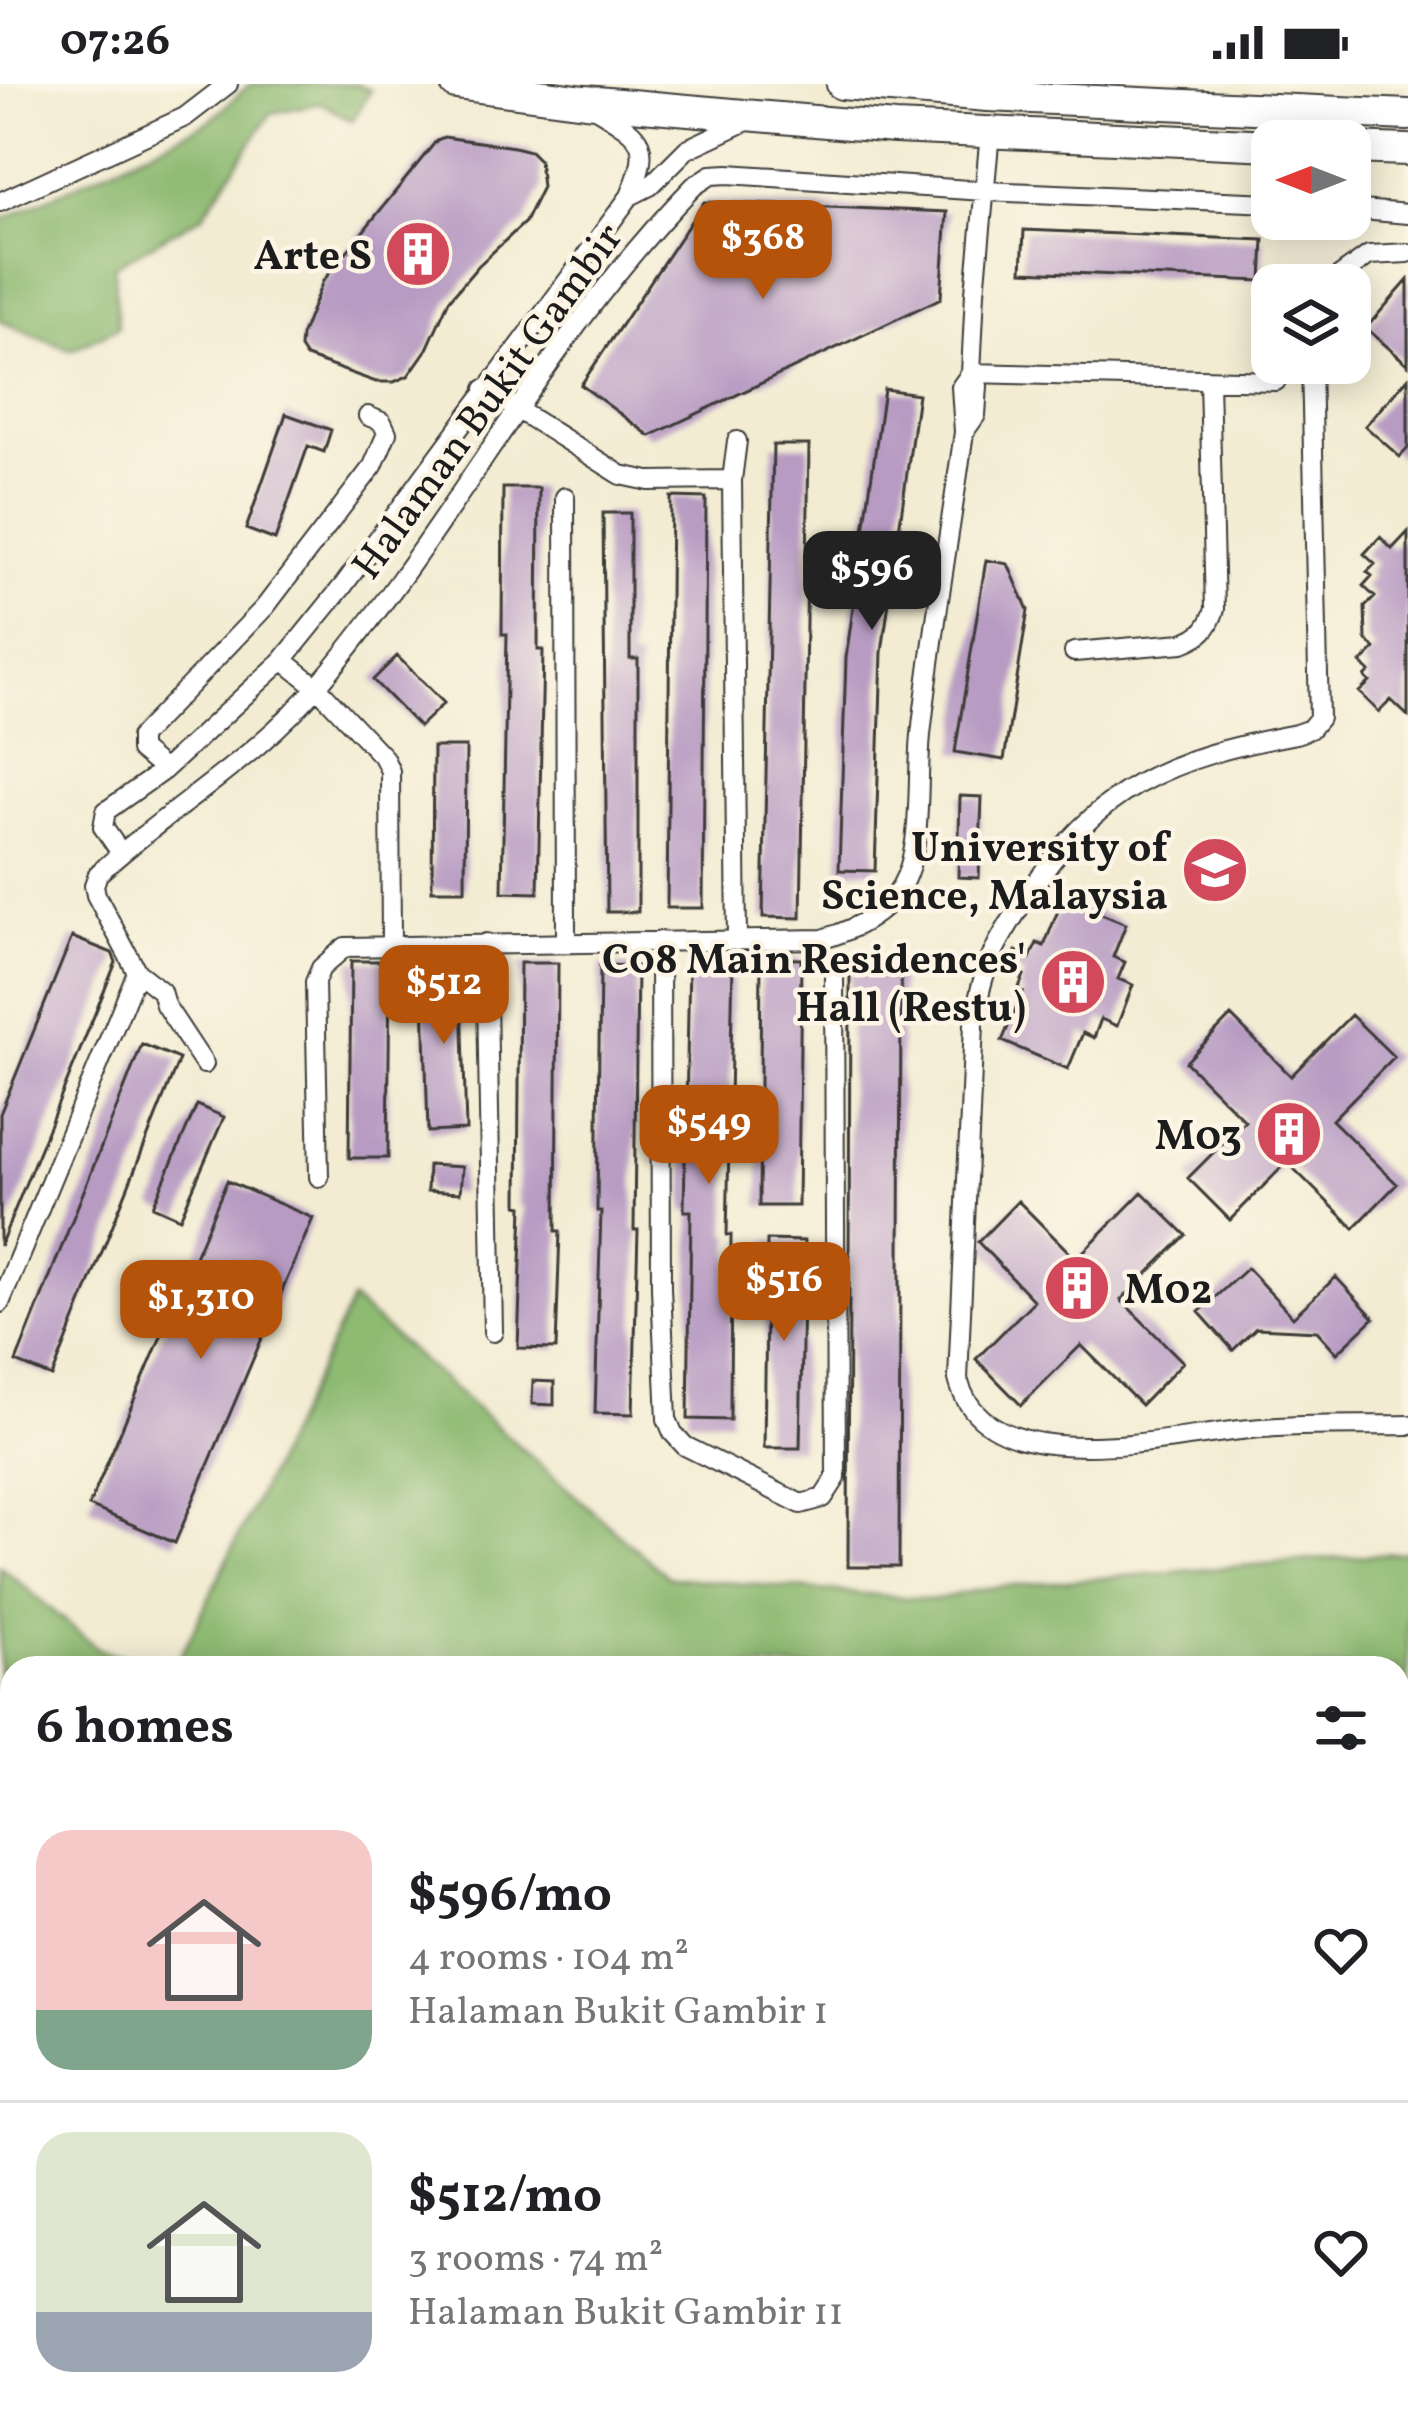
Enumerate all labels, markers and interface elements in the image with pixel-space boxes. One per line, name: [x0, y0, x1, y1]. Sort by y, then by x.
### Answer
text: 07:26: [60, 11, 170, 74]
north arrow: [1251, 120, 1371, 240]
map controls: [1251, 120, 1371, 384]
pin: $368: [692, 200, 834, 302]
street label: Halaman Bukit Gambir: [340, 212, 639, 593]
text: $368: [721, 212, 805, 266]
building icon: Arte S: [383, 219, 453, 289]
place label: Arte S: [254, 229, 372, 288]
button: layers: [1251, 264, 1371, 384]
pin: $596: [801, 531, 943, 633]
text: $596: [830, 543, 914, 597]
place label: University of Science, Malaysia: [821, 821, 1171, 928]
school or university icon: University of Science, Malaysia: [1180, 835, 1250, 905]
place label: C08 Main Residences' Hall (Restu): [602, 933, 1026, 1040]
pin: $512: [373, 945, 515, 1047]
building icon: C08 Main Residences' Hall (Restu): [1038, 947, 1108, 1017]
text: $512: [406, 957, 482, 1011]
pin: $549: [638, 1085, 780, 1187]
text: $549: [667, 1097, 751, 1151]
building icon: M03: [1254, 1099, 1324, 1169]
place label: M03: [1155, 1109, 1242, 1168]
pin: $516: [713, 1242, 855, 1344]
building icon: M02: [1042, 1253, 1112, 1323]
text: $516: [745, 1254, 823, 1308]
pin: $1,310: [103, 1260, 299, 1362]
place label: M02: [1124, 1263, 1212, 1322]
text: $1,310: [147, 1272, 255, 1326]
text: 6 homes: [36, 1693, 234, 1764]
icon: filters: [1308, 1695, 1374, 1761]
text: $596/mo: [408, 1861, 612, 1932]
icon: home: [132, 1878, 276, 2022]
icon: heart: [1308, 1917, 1374, 1983]
text: 4 rooms · 104 m²: [408, 1932, 689, 1986]
text: Halaman Bukit Gambir 1: [408, 1986, 828, 2040]
text: $512/mo: [408, 2162, 602, 2233]
icon: home: [132, 2180, 276, 2324]
icon: heart: [1308, 2219, 1374, 2285]
text: 3 rooms · 74 m²: [408, 2233, 663, 2287]
text: Halaman Bukit Gambir 11: [408, 2287, 844, 2341]

